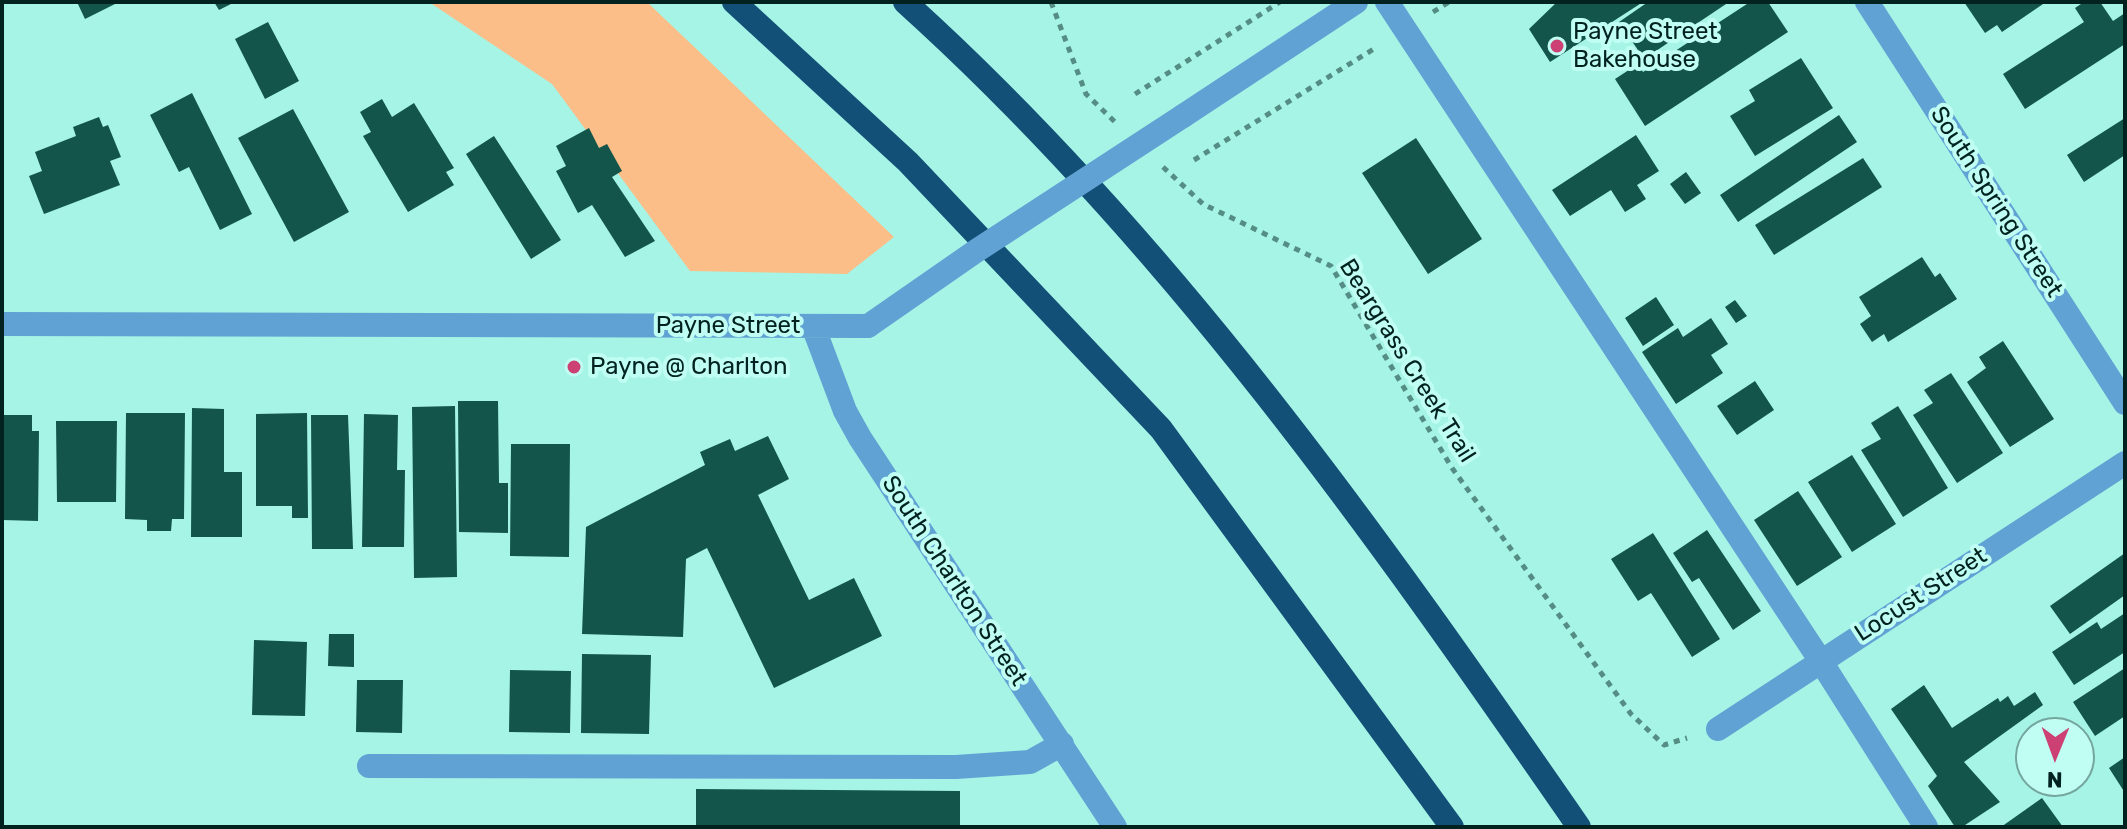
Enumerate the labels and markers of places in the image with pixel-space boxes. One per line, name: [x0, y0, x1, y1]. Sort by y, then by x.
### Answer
place label: Payne Street Bakehouse: [1573, 18, 1718, 74]
marker: Payne Street Bakehouse: [1548, 37, 1566, 55]
place label: Payne @ Charlton: [590, 353, 788, 381]
marker: Payne @ Charlton: [565, 358, 583, 376]

